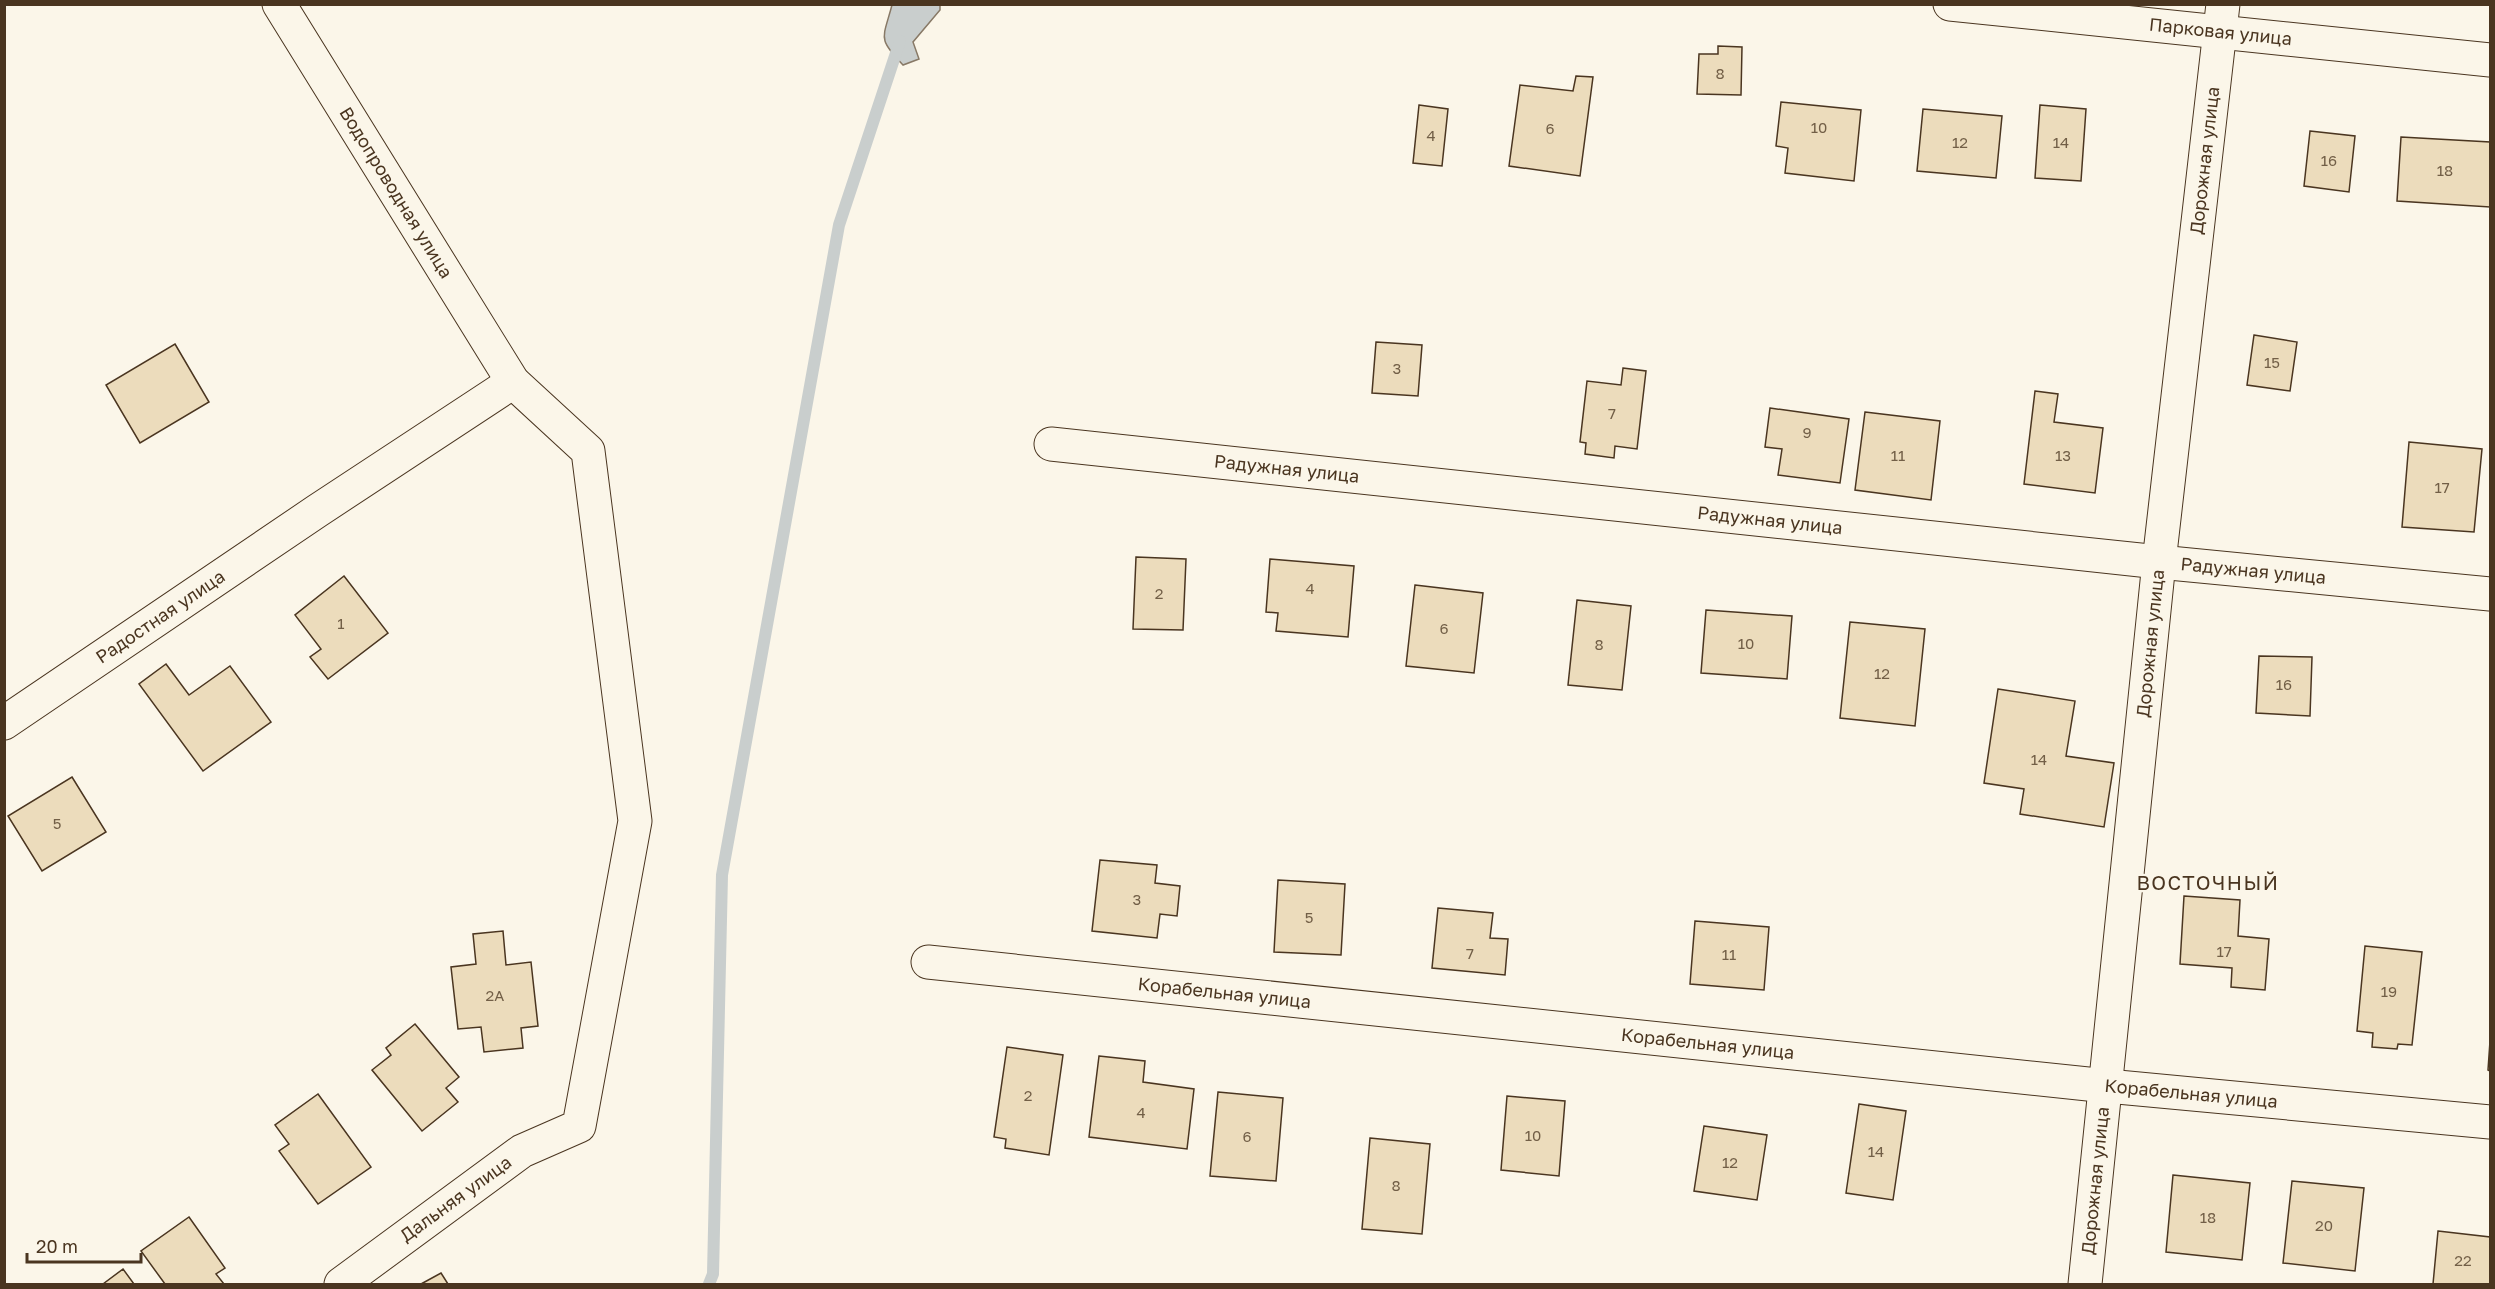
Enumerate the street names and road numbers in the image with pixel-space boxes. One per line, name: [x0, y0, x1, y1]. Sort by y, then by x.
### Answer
street label: Парковая улица: [2148, 13, 2293, 49]
street label: Дорожная улица: [2185, 85, 2223, 235]
street label: Водопроводная улица: [335, 102, 458, 282]
street label: Радужная улица: [1213, 449, 1361, 487]
street label: Радужная улица: [1696, 501, 1844, 538]
street label: Радужная улица: [2180, 552, 2327, 588]
street label: Радостная улица: [91, 565, 229, 668]
street label: Дорожная улица: [2131, 568, 2168, 718]
street label: Корабельная улица: [1137, 972, 1312, 1012]
street label: Корабельная улица: [1620, 1023, 1795, 1063]
street label: Корабельная улица: [2104, 1074, 2279, 1112]
street label: Дорожная улица: [2076, 1106, 2113, 1255]
street label: Дальняя улица: [396, 1150, 515, 1246]

